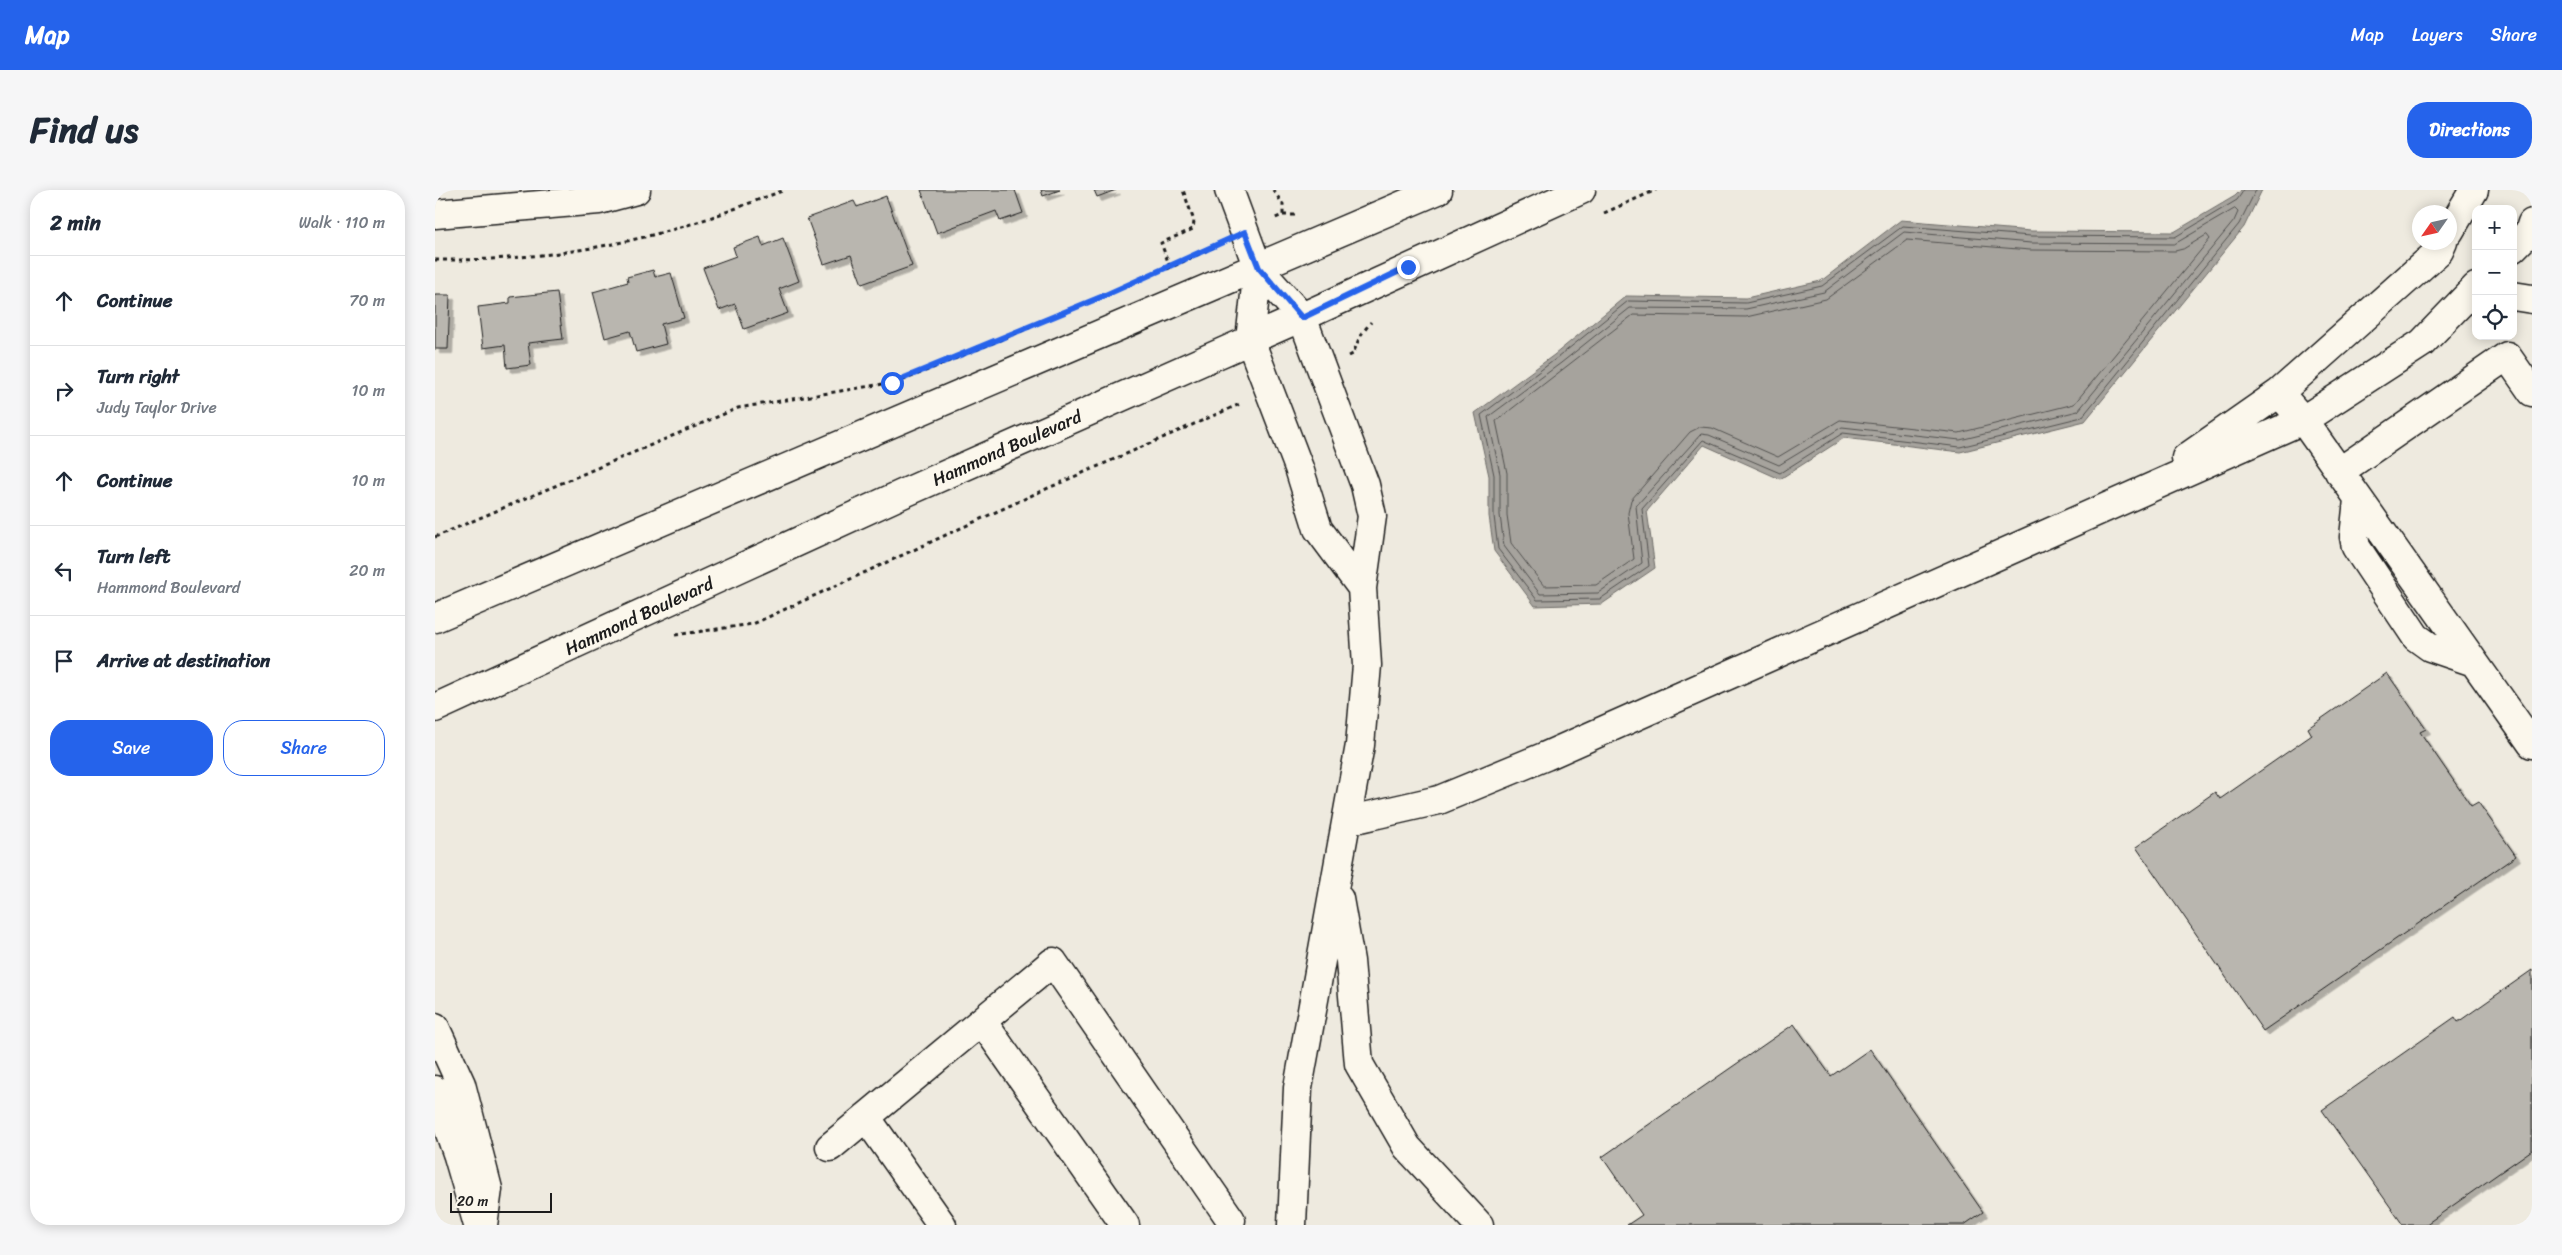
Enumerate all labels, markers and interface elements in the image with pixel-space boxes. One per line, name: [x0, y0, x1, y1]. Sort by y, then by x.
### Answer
text: Map: [25, 14, 69, 56]
text: Map: [2351, 19, 2384, 51]
text: Layers: [2412, 19, 2463, 51]
text: Share: [2491, 19, 2537, 51]
text: Find us: [30, 99, 138, 161]
button: Directions: [2407, 102, 2532, 158]
text: 2 min: [50, 204, 101, 242]
north arrow: [2412, 205, 2457, 250]
map controls: [2472, 205, 2517, 340]
button: +: [2472, 205, 2517, 250]
text: Walk · 110 m: [299, 208, 385, 237]
button: −: [2472, 250, 2517, 295]
route end: [1397, 256, 1420, 279]
text: Continue: [97, 284, 173, 317]
text: 70 m: [349, 286, 385, 315]
icon: ahead: [50, 287, 78, 315]
button: locate: [2472, 295, 2517, 340]
text: Turn right: [97, 360, 179, 393]
route start: [881, 372, 904, 395]
text: 10 m: [352, 376, 385, 405]
icon: right: [50, 377, 78, 405]
text: Judy Taylor Drive: [97, 393, 217, 422]
street label: Hammond Boulevard: [927, 400, 1088, 495]
text: Continue: [97, 464, 173, 497]
text: 10 m: [352, 466, 385, 495]
icon: ahead: [50, 467, 78, 495]
text: Turn left: [97, 540, 170, 573]
text: 20 m: [349, 556, 385, 585]
icon: left: [50, 557, 78, 585]
street label: Hammond Boulevard: [559, 567, 720, 665]
text: Hammond Boulevard: [97, 573, 240, 602]
text: Arrive at destination: [97, 644, 270, 677]
icon: arrive: [50, 647, 78, 675]
button: Save: [50, 720, 213, 776]
button: Share: [223, 720, 385, 776]
text: 20 m: [457, 1189, 488, 1214]
scale bar: [450, 1190, 553, 1213]

